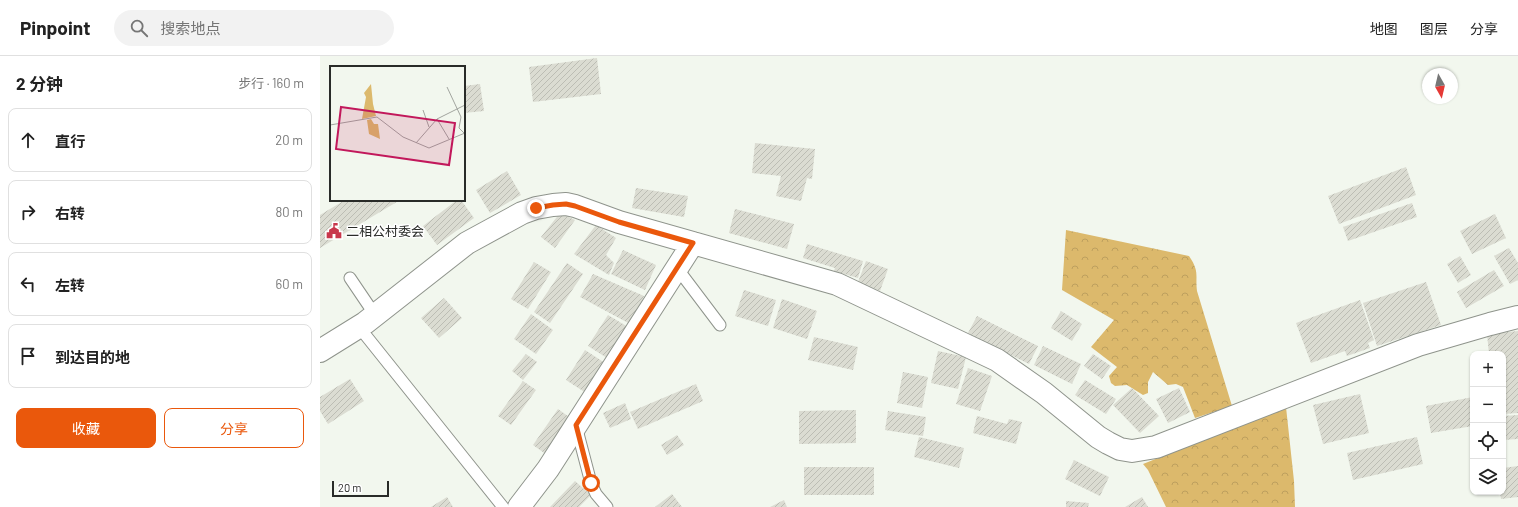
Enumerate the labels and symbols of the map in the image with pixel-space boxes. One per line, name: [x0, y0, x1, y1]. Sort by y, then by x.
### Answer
inset map: [330, 66, 465, 201]
north arrow: [1422, 68, 1458, 104]
route end: [527, 199, 545, 217]
public building icon: 二相公村委会: [325, 222, 343, 240]
place label: 二相公村委会: [346, 223, 424, 239]
route start: [582, 474, 600, 492]
scale bar: [332, 479, 389, 498]

